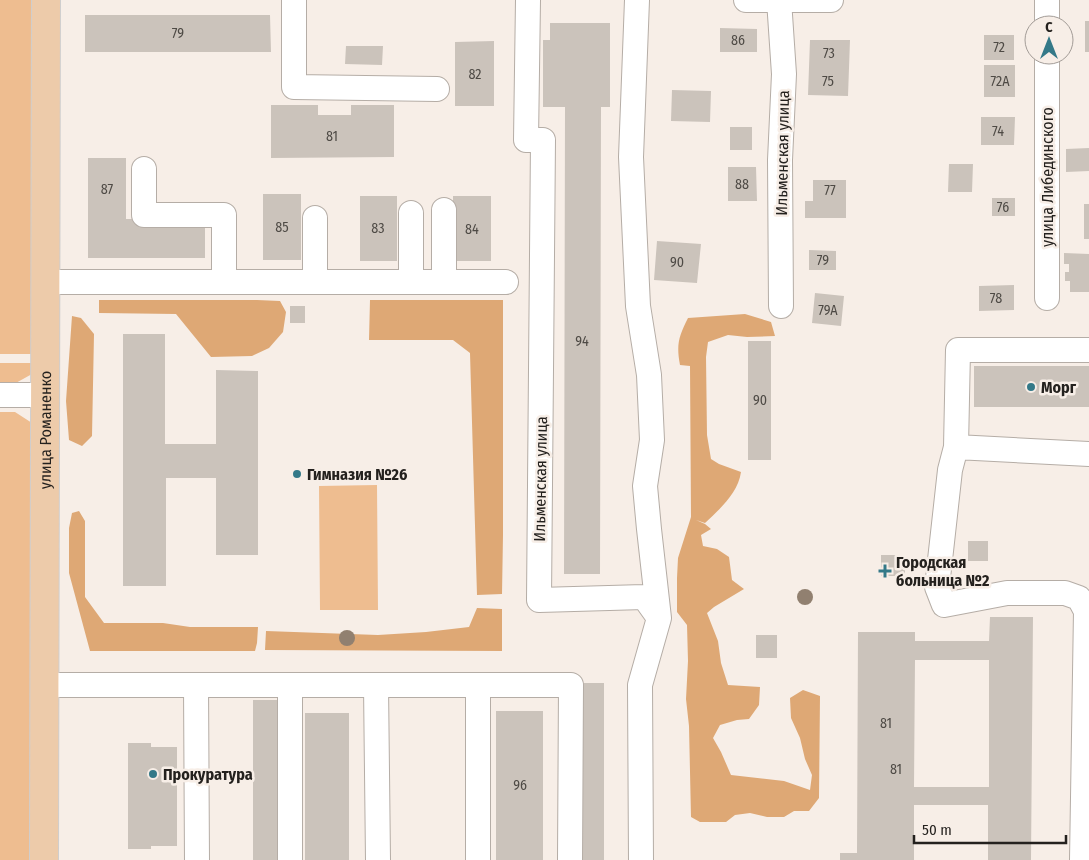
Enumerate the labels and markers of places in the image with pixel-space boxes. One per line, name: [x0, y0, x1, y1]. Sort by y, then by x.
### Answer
place label: Морг: [1041, 378, 1077, 397]
marker: Морг: [1025, 381, 1037, 393]
place label: Гимназия №26: [307, 465, 407, 484]
marker: Гимназия №26: [291, 468, 303, 480]
place label: Городская больница №2: [896, 553, 990, 590]
marker: Городская больница №2: [878, 564, 892, 578]
place label: Прокуратура: [163, 765, 253, 784]
marker: Прокуратура: [147, 768, 159, 780]

